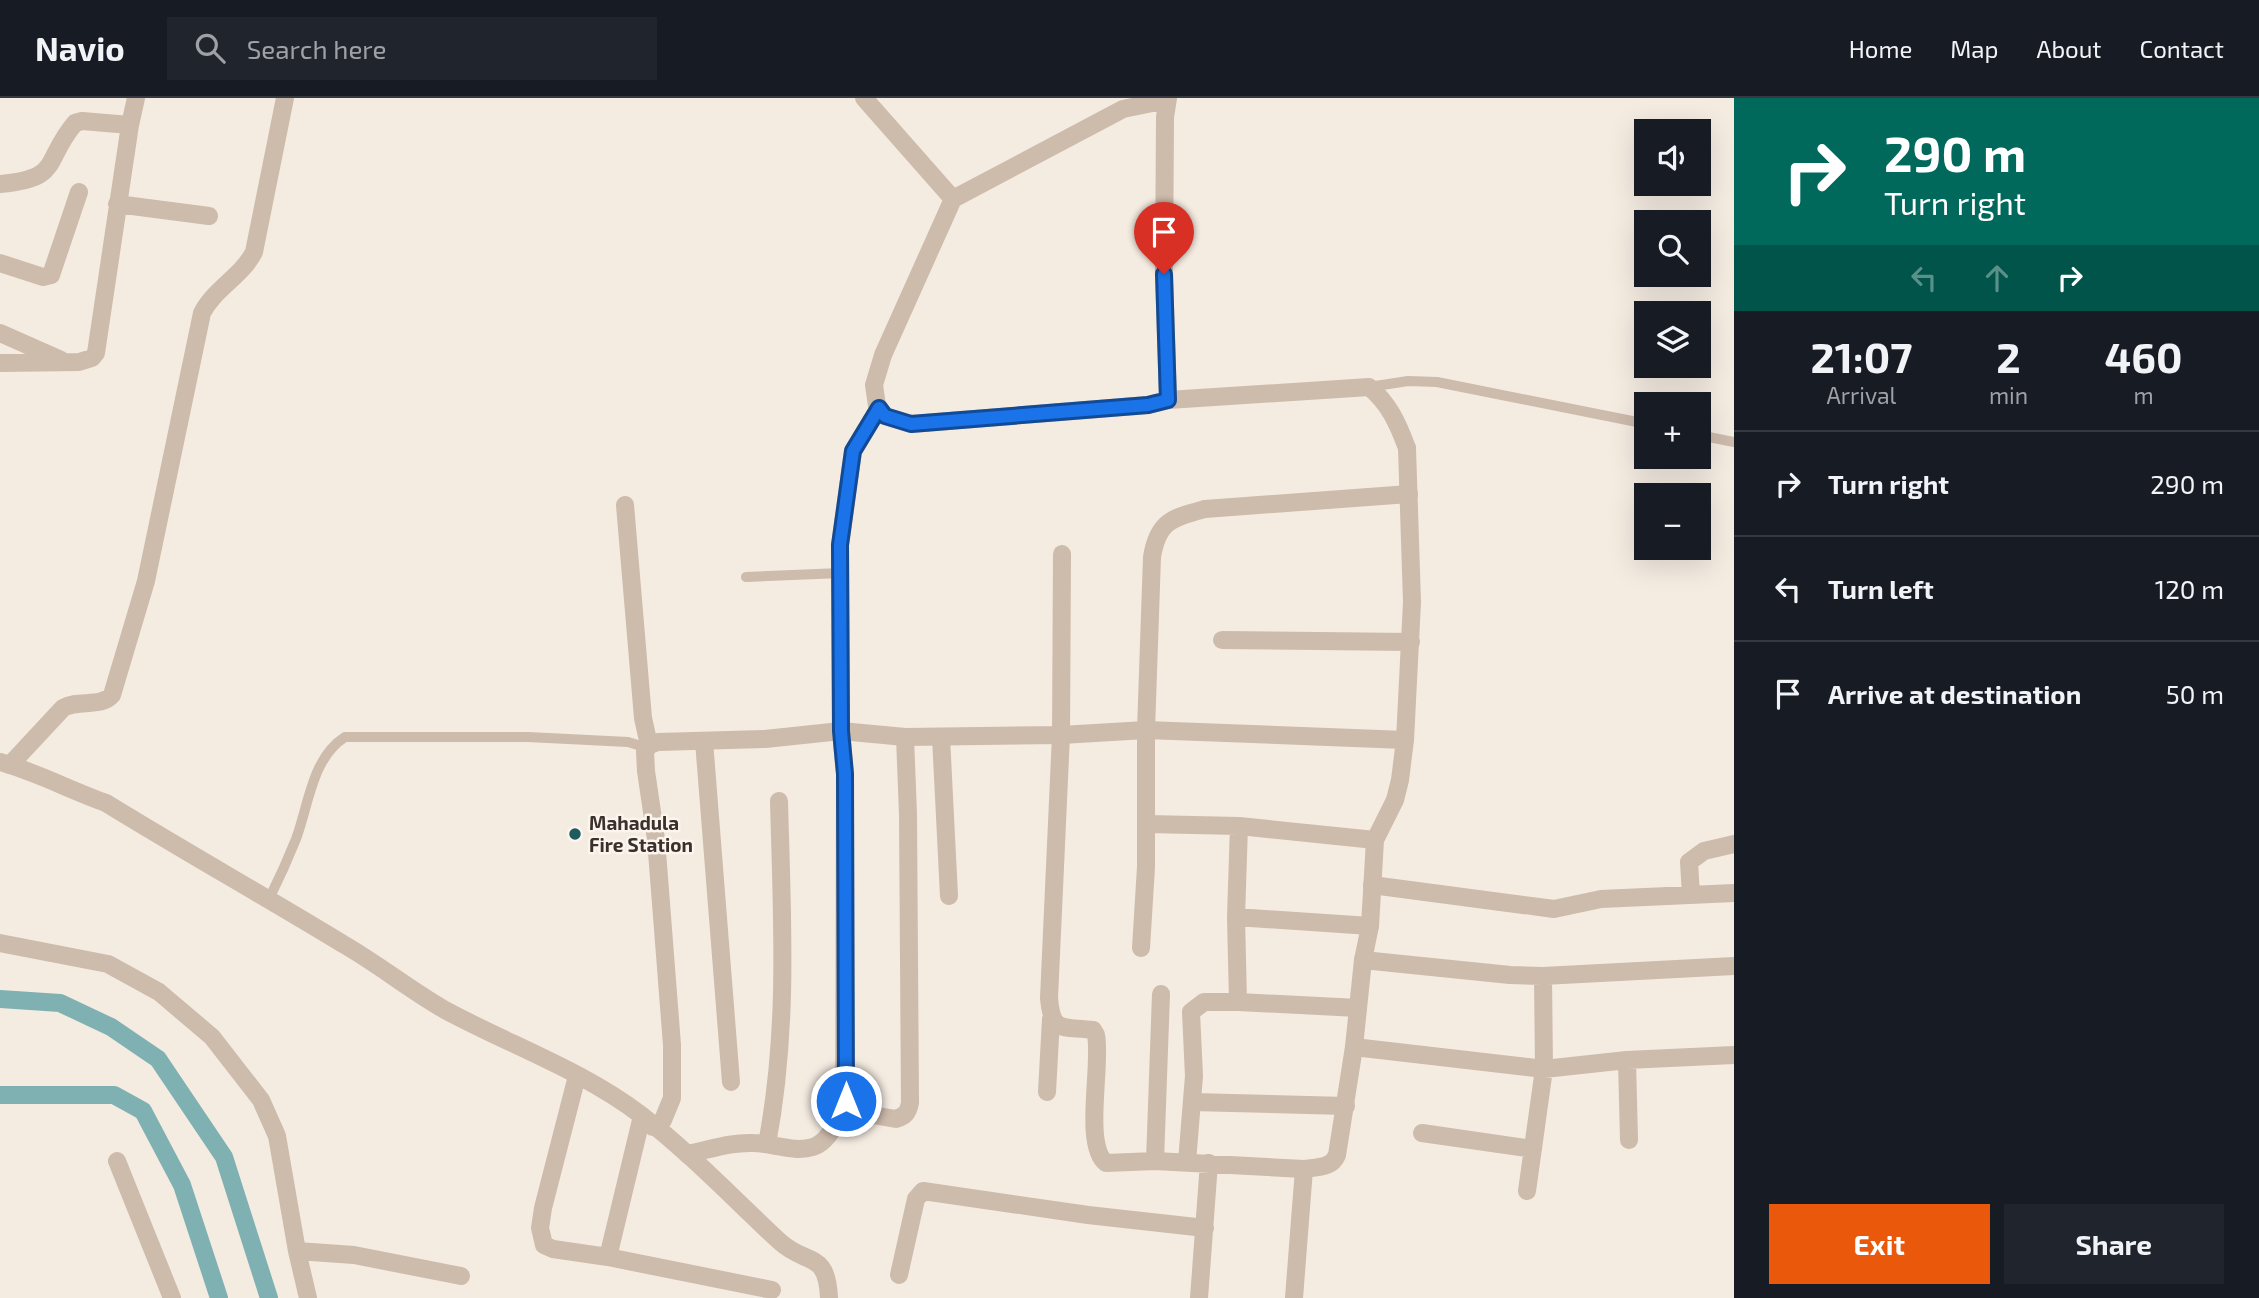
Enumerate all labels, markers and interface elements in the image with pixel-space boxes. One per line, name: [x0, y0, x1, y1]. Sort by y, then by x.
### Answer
search box: [167, 17, 657, 80]
text: Navio: [35, 28, 125, 68]
icon: search: [191, 29, 229, 67]
text: Search here: [247, 33, 386, 64]
text: Home: [1849, 34, 1912, 63]
text: Map: [1950, 34, 1998, 63]
text: About: [2036, 34, 2102, 63]
text: Contact: [2140, 34, 2224, 63]
map controls: [1634, 119, 1711, 560]
button: sound: [1634, 119, 1711, 196]
text: 290 m: [1884, 123, 2026, 182]
icon: right: [1769, 126, 1860, 217]
text: Turn right: [1884, 183, 2026, 221]
pin: [1134, 202, 1194, 274]
button: search: [1634, 210, 1711, 287]
icon: arrive: [1145, 213, 1183, 251]
icon: left: [1905, 259, 1943, 297]
icon: ahead: [1978, 259, 2016, 297]
icon: right: [2051, 259, 2089, 297]
button: layers: [1634, 301, 1711, 378]
text: 21:07: [1810, 331, 1912, 381]
text: 2: [1996, 331, 2021, 381]
text: 460: [2105, 331, 2183, 381]
text: Arrival: [1826, 381, 1896, 409]
text: min: [1989, 381, 2028, 409]
text: m: [2133, 381, 2154, 409]
button: +: [1634, 392, 1711, 469]
icon: right: [1769, 465, 1807, 503]
text: Turn right: [1828, 468, 1949, 499]
text: 290 m: [2150, 468, 2224, 499]
button: −: [1634, 483, 1711, 560]
icon: left: [1769, 570, 1807, 608]
text: Turn left: [1828, 573, 1934, 604]
text: 120 m: [2155, 573, 2224, 604]
icon: arrive: [1769, 675, 1807, 713]
text: Arrive at destination: [1828, 678, 2081, 709]
text: 50 m: [2166, 678, 2224, 709]
place label: Mahadula Fire Station: [589, 811, 693, 856]
marker: Mahadula Fire Station: [567, 826, 583, 842]
position arrow: [809, 1064, 883, 1138]
button: Exit: [1769, 1204, 1990, 1284]
button: Share: [2004, 1204, 2224, 1284]

